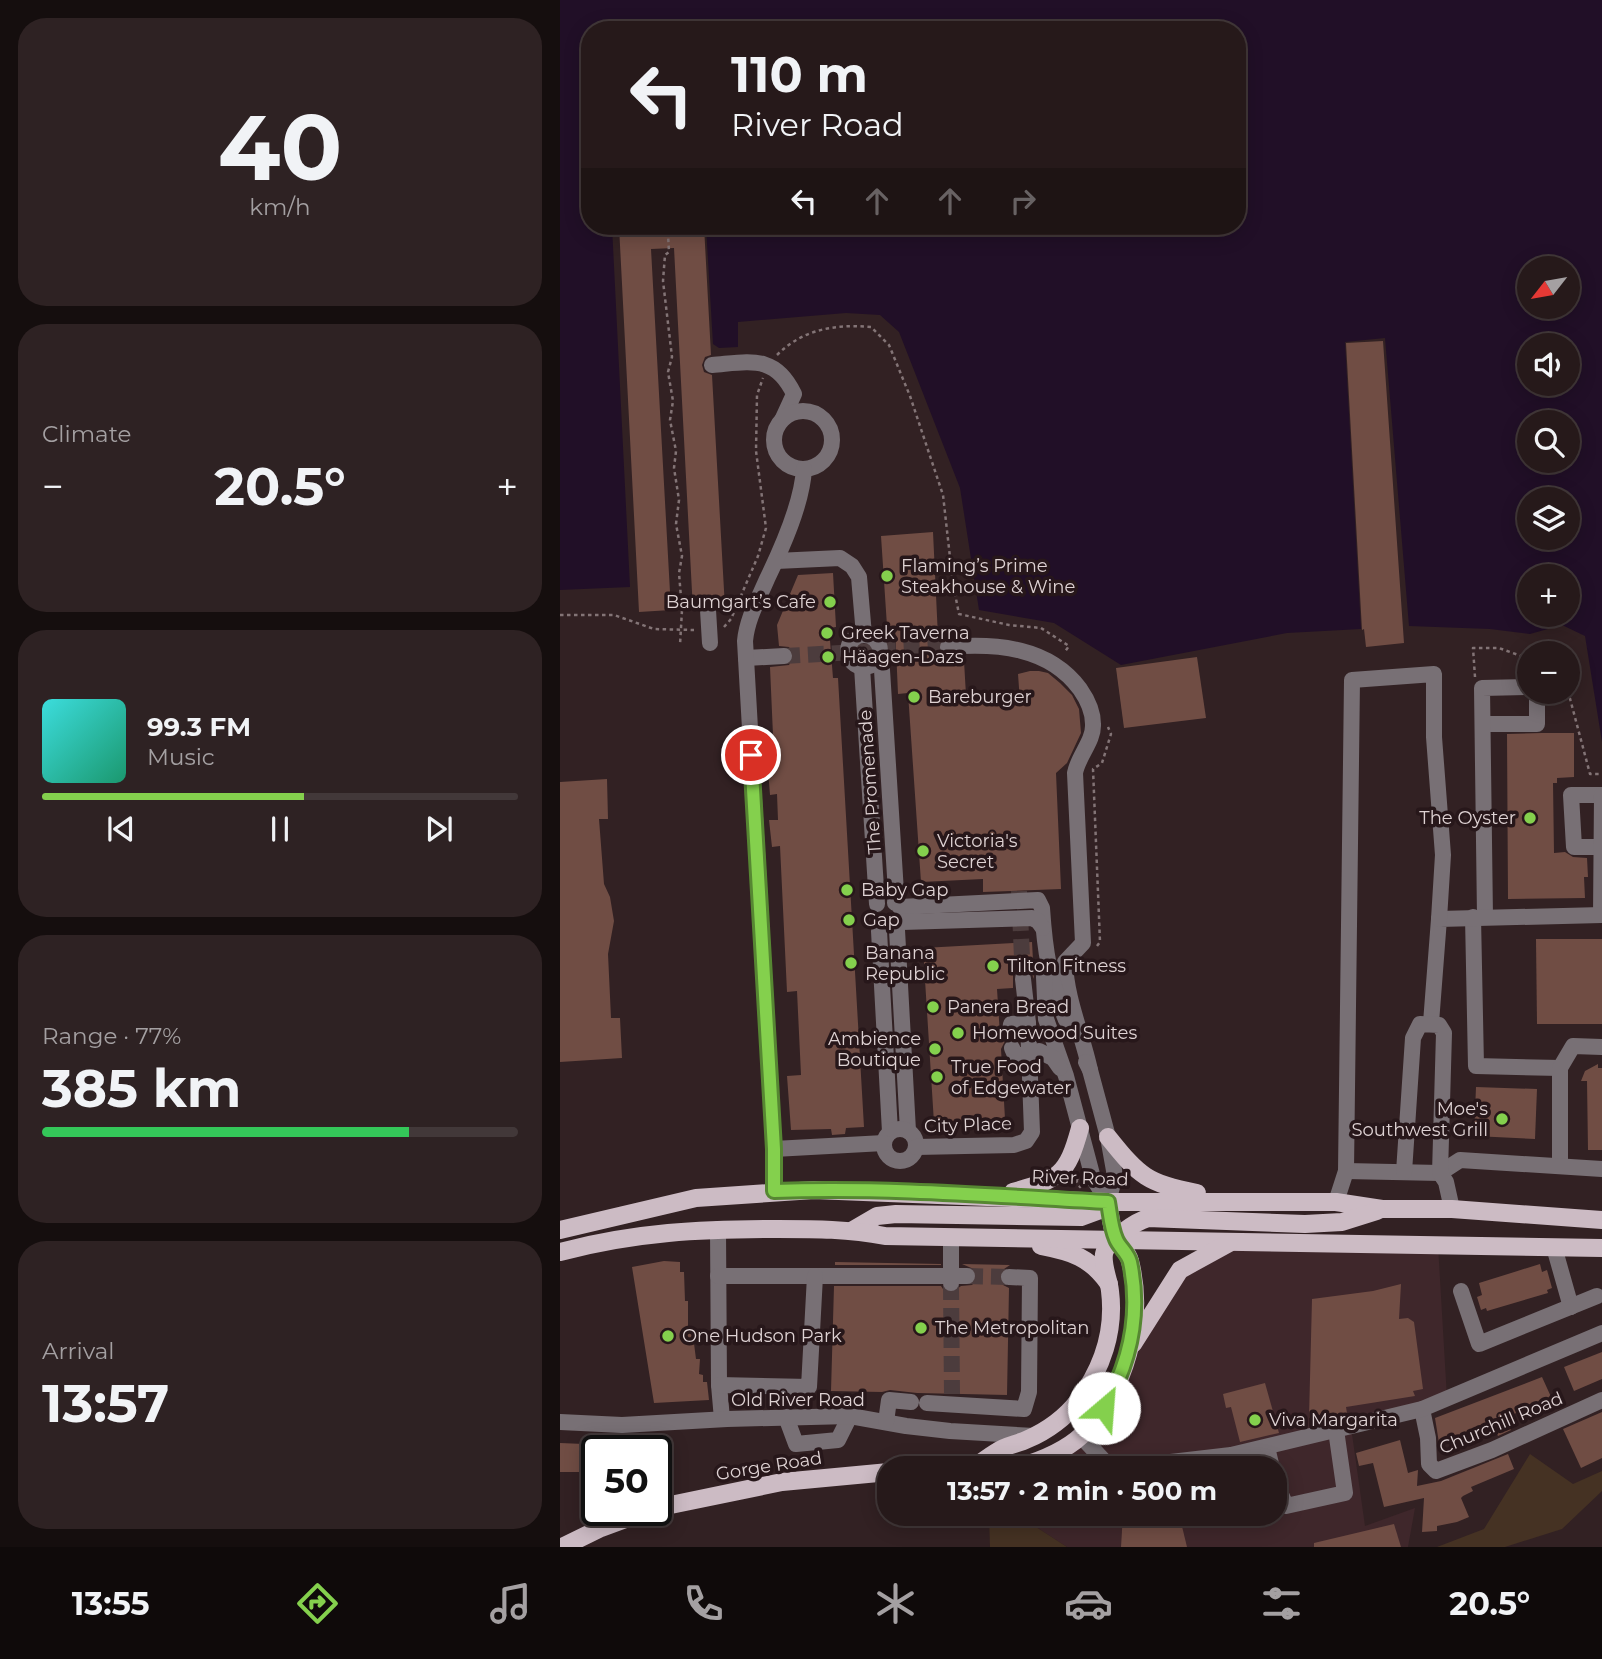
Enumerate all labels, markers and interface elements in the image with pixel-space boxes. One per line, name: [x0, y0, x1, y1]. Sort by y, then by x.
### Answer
text: 110 m: [731, 45, 868, 104]
icon: left: [616, 49, 707, 140]
text: 40: [218, 92, 342, 203]
text: River Road: [731, 105, 904, 144]
icon: left: [785, 182, 823, 220]
icon: ahead: [858, 182, 896, 220]
icon: ahead: [931, 182, 969, 220]
icon: right: [1004, 182, 1042, 220]
text: km/h: [249, 193, 311, 221]
north arrow: [1517, 256, 1580, 318]
map controls: [1517, 256, 1580, 704]
button: sound: [1517, 333, 1580, 396]
button: search: [1517, 410, 1580, 473]
text: Climate: [42, 420, 131, 448]
text: 20.5°: [214, 455, 346, 518]
text: −: [42, 463, 64, 510]
text: +: [496, 463, 518, 510]
button: layers: [1517, 487, 1580, 550]
place label: Flaming’s Prime Steakhouse & Wine: [901, 555, 1075, 598]
button: +: [1517, 564, 1580, 627]
marker: Flaming’s Prime Steakhouse & Wine: [879, 568, 895, 584]
place label: Baumgart’s Cafe: [666, 591, 816, 613]
marker: Baumgart’s Cafe: [822, 594, 838, 610]
place label: Greek Taverna: [841, 622, 970, 644]
marker: Greek Taverna: [819, 625, 835, 641]
button: −: [1517, 641, 1580, 704]
place label: Häagen-Dazs: [842, 646, 964, 668]
marker: Häagen-Dazs: [820, 649, 836, 665]
place label: Bareburger: [928, 686, 1032, 708]
marker: Bareburger: [906, 689, 922, 705]
street label: The Promenade: [854, 709, 886, 855]
text: 99.3 FM: [147, 711, 251, 743]
pin: [721, 725, 781, 785]
icon: arrive: [732, 736, 770, 774]
text: Music: [147, 743, 215, 771]
place label: The Oyster: [1419, 807, 1516, 829]
icon: previous: [102, 810, 140, 848]
icon: pause: [261, 810, 299, 848]
icon: next: [420, 810, 458, 848]
marker: The Oyster: [1522, 810, 1538, 826]
place label: Victoria's Secret: [937, 830, 1018, 873]
marker: Victoria's Secret: [915, 843, 931, 859]
place label: Baby Gap: [861, 879, 948, 901]
marker: Baby Gap: [839, 882, 855, 898]
place label: Gap: [863, 909, 900, 931]
marker: Gap: [841, 912, 857, 928]
place label: Banana Republic: [865, 942, 945, 985]
marker: Banana Republic: [843, 955, 859, 971]
place label: Tilton Fitness: [1007, 955, 1126, 977]
marker: Tilton Fitness: [985, 958, 1001, 974]
place label: Panera Bread: [947, 996, 1069, 1018]
marker: Panera Bread: [925, 999, 941, 1015]
text: Range · 77%: [42, 1022, 181, 1050]
place label: Homewood Suites: [972, 1022, 1137, 1044]
marker: Homewood Suites: [950, 1025, 966, 1041]
place label: Ambience Boutique: [828, 1028, 921, 1071]
marker: Ambience Boutique: [927, 1041, 943, 1057]
place label: True Food of Edgewater: [951, 1056, 1071, 1099]
text: 385 km: [42, 1057, 241, 1120]
marker: True Food of Edgewater: [929, 1069, 945, 1085]
place label: Moe's Southwest Grill: [1352, 1098, 1488, 1141]
marker: Moe's Southwest Grill: [1494, 1111, 1510, 1127]
street label: City Place: [924, 1112, 1012, 1138]
street label: River Road: [1031, 1165, 1129, 1191]
place label: The Metropolitan: [935, 1317, 1090, 1339]
marker: The Metropolitan: [913, 1320, 929, 1336]
place label: One Hudson Park: [682, 1325, 842, 1347]
marker: One Hudson Park: [660, 1328, 676, 1344]
text: Arrival: [42, 1337, 115, 1365]
position arrow: [1067, 1371, 1141, 1445]
text: 13:57: [42, 1372, 169, 1435]
street label: Churchill Road: [1436, 1387, 1566, 1459]
street label: Old River Road: [731, 1389, 865, 1411]
place label: Viva Margarita: [1269, 1409, 1398, 1431]
marker: Viva Margarita: [1247, 1412, 1263, 1428]
speed limit sign: 50: [581, 1435, 672, 1526]
street label: Gorge Road: [714, 1447, 824, 1485]
text: 13:57 · 2 min · 500 m: [947, 1475, 1217, 1507]
icon: directions: [293, 1579, 342, 1628]
icon: music: [486, 1579, 535, 1628]
icon: phone: [679, 1579, 728, 1628]
icon: climate: [871, 1579, 920, 1628]
icon: car: [1064, 1579, 1113, 1628]
icon: filters: [1257, 1579, 1306, 1628]
text: 13:55: [72, 1584, 150, 1623]
text: 20.5°: [1449, 1584, 1530, 1623]

